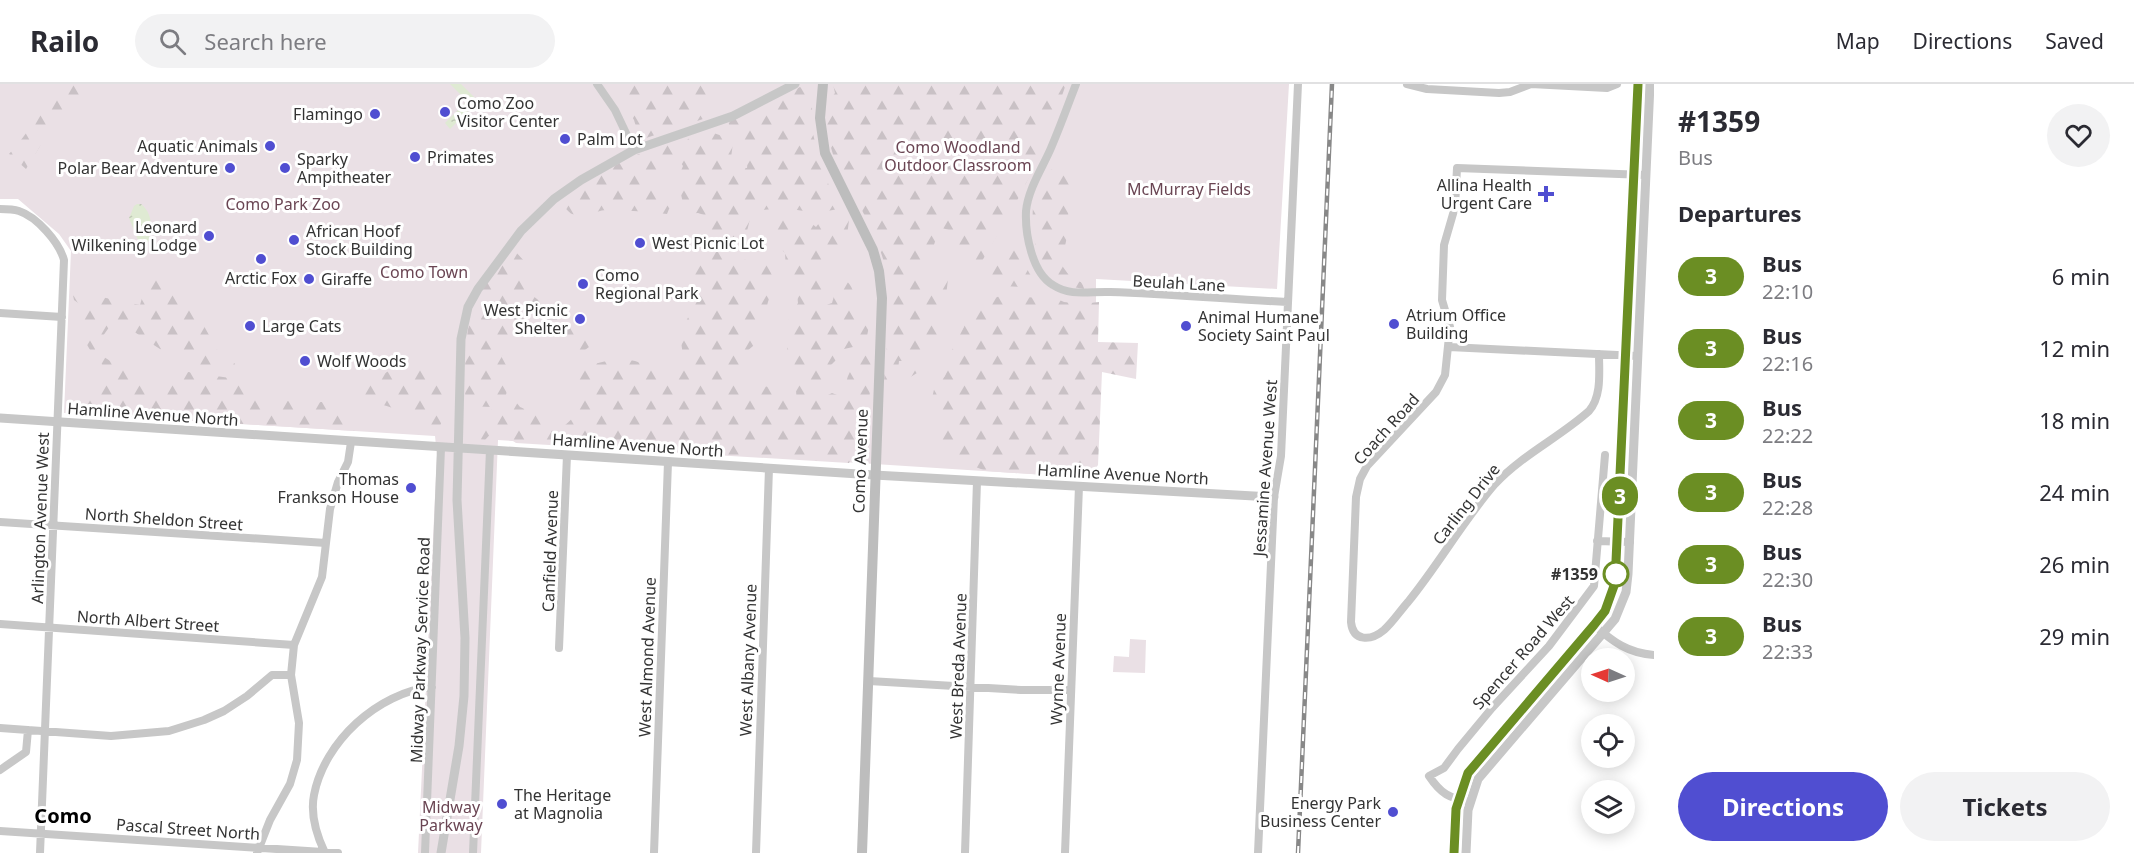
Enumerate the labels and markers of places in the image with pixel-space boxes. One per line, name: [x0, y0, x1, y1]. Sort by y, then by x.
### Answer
place label: Como Zoo Visitor Center: [457, 92, 560, 132]
place label: Flamingo: [293, 103, 363, 125]
marker: Como Zoo Visitor Center: [438, 105, 452, 119]
marker: Flamingo: [368, 107, 382, 121]
place label: Palm Lot: [577, 128, 643, 150]
marker: Palm Lot: [558, 132, 572, 146]
place label: Aquatic Animals: [137, 135, 258, 157]
marker: Aquatic Animals: [263, 139, 277, 153]
place label: Primates: [427, 146, 494, 168]
place label: Sparky Ampitheater: [297, 148, 392, 188]
marker: Primates: [408, 150, 422, 164]
place label: Polar Bear Adventure: [58, 157, 218, 179]
marker: Polar Bear Adventure: [223, 161, 237, 175]
marker: Sparky Ampitheater: [278, 161, 292, 175]
place label: Allina Health Urgent Care: [1437, 174, 1532, 214]
marker: Allina Health Urgent Care: [1537, 185, 1555, 203]
place label: Leonard Wilkening Lodge: [72, 216, 197, 256]
place label: African Hoof Stock Building: [306, 220, 413, 260]
marker: Leonard Wilkening Lodge: [202, 229, 216, 243]
place label: West Picnic Lot: [652, 232, 765, 254]
marker: African Hoof Stock Building: [287, 233, 301, 247]
marker: West Picnic Lot: [633, 236, 647, 250]
marker: Arctic Fox: [254, 252, 268, 266]
place label: Como Regional Park: [595, 264, 699, 304]
place label: Arctic Fox: [225, 267, 298, 289]
place label: Giraffe: [321, 268, 372, 290]
marker: Giraffe: [302, 272, 316, 286]
marker: Como Regional Park: [576, 277, 590, 291]
place label: West Picnic Shelter: [484, 299, 568, 339]
place label: Atrium Office Building: [1406, 304, 1506, 344]
place label: Animal Humane Society Saint Paul: [1198, 306, 1330, 346]
marker: West Picnic Shelter: [573, 312, 587, 326]
place label: Large Cats: [262, 315, 341, 337]
marker: Atrium Office Building: [1387, 317, 1401, 331]
marker: Large Cats: [243, 319, 257, 333]
marker: Animal Humane Society Saint Paul: [1179, 319, 1193, 333]
place label: Wolf Woods: [317, 350, 406, 372]
marker: Wolf Woods: [298, 354, 312, 368]
place label: Thomas Frankson House: [277, 468, 399, 508]
marker: Thomas Frankson House: [404, 481, 418, 495]
marker: #1359: [1603, 561, 1629, 587]
place label: #1359: [1551, 563, 1598, 585]
place label: The Heritage at Magnolia: [514, 784, 611, 824]
place label: Energy Park Business Center: [1260, 792, 1381, 832]
marker: The Heritage at Magnolia: [495, 797, 509, 811]
marker: Energy Park Business Center: [1386, 805, 1400, 819]

